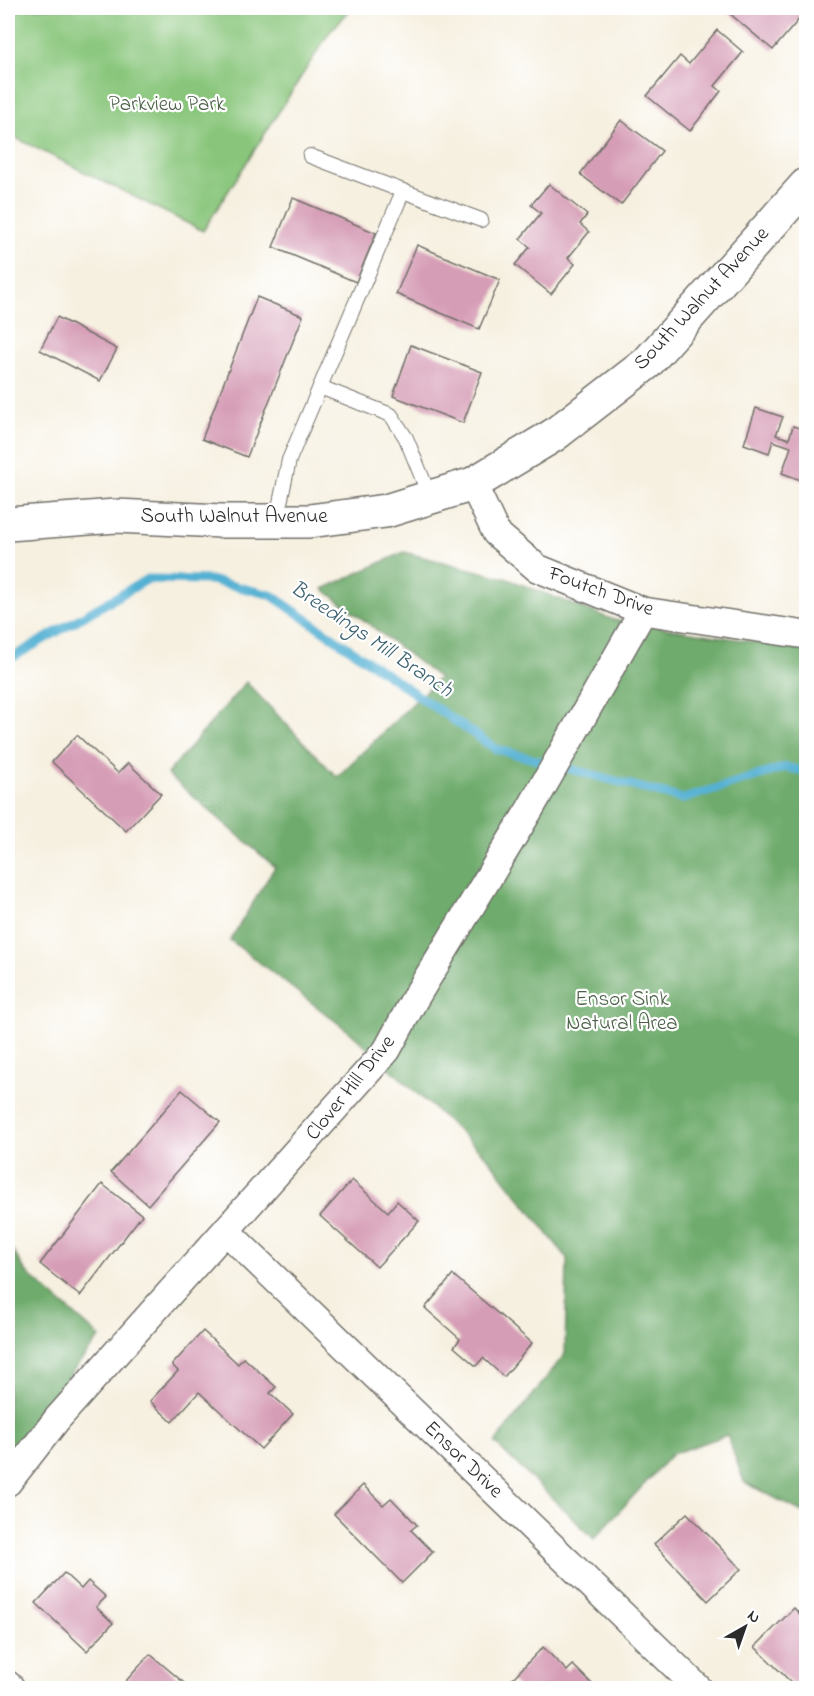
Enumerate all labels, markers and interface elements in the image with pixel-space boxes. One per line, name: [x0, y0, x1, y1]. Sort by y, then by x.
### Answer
park label: Parkview Park: [109, 90, 226, 120]
street label: South Walnut Avenue: [627, 220, 777, 378]
street label: South Walnut Avenue: [140, 502, 328, 532]
street label: Foutch Drive: [543, 559, 658, 625]
water label: Breedings Mill Branch: [283, 574, 459, 707]
park label: Ensor Sink Natural Area: [566, 985, 678, 1039]
street label: Clover Hill Drive: [299, 1028, 403, 1147]
street label: Ensor Drive: [417, 1414, 510, 1506]
north arrow: [715, 1597, 775, 1657]
text: N: [742, 1604, 765, 1630]

